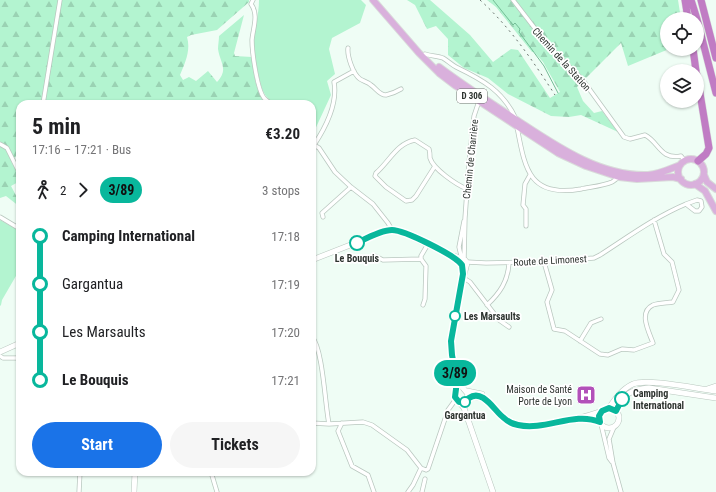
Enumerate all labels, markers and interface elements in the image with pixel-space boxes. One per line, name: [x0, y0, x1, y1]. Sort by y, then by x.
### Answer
map controls: [660, 12, 704, 108]
button: locate: [660, 12, 704, 56]
street label: Chemin de la Station: [530, 25, 593, 93]
button: layers: [660, 64, 704, 108]
road number: D 306: [457, 89, 487, 103]
text: 5 min: [32, 114, 81, 139]
street label: Chemin de Charrière: [461, 118, 480, 199]
text: €3.20: [265, 125, 300, 143]
text: 17:16 – 17:21 · Bus: [32, 142, 131, 157]
icon: walk: [32, 179, 54, 201]
icon: forward: [72, 179, 94, 201]
text: 3/89: [108, 182, 134, 198]
text: 2: [60, 183, 66, 198]
text: 3 stops: [262, 183, 300, 198]
text: Camping International: [62, 227, 195, 245]
text: 17:18: [271, 229, 300, 244]
marker: Le Bouquis: [349, 235, 365, 251]
place label: Le Bouquis: [335, 253, 380, 264]
street label: Route de Limonest: [513, 253, 587, 268]
text: Gargantua: [62, 275, 123, 293]
text: 17:19: [271, 277, 300, 292]
marker: Les Marsaults: [449, 310, 461, 322]
place label: Les Marsaults: [464, 311, 521, 322]
text: Les Marsaults: [62, 323, 146, 341]
text: 17:20: [271, 325, 300, 340]
line badge: 3/89: [427, 360, 483, 386]
text: 3/89: [442, 365, 468, 381]
text: Le Bouquis: [62, 371, 129, 389]
text: 17:21: [271, 373, 300, 388]
place label: Maison de Santé Porte de Lyon: [506, 384, 572, 407]
hospital icon: Maison de Santé Porte de Lyon: [575, 384, 597, 406]
place label: Camping International: [633, 388, 684, 411]
marker: Camping International: [614, 391, 630, 407]
marker: Gargantua: [459, 396, 471, 408]
place label: Gargantua: [444, 410, 486, 421]
button: Start: [32, 422, 162, 468]
button: Tickets: [170, 422, 300, 468]

